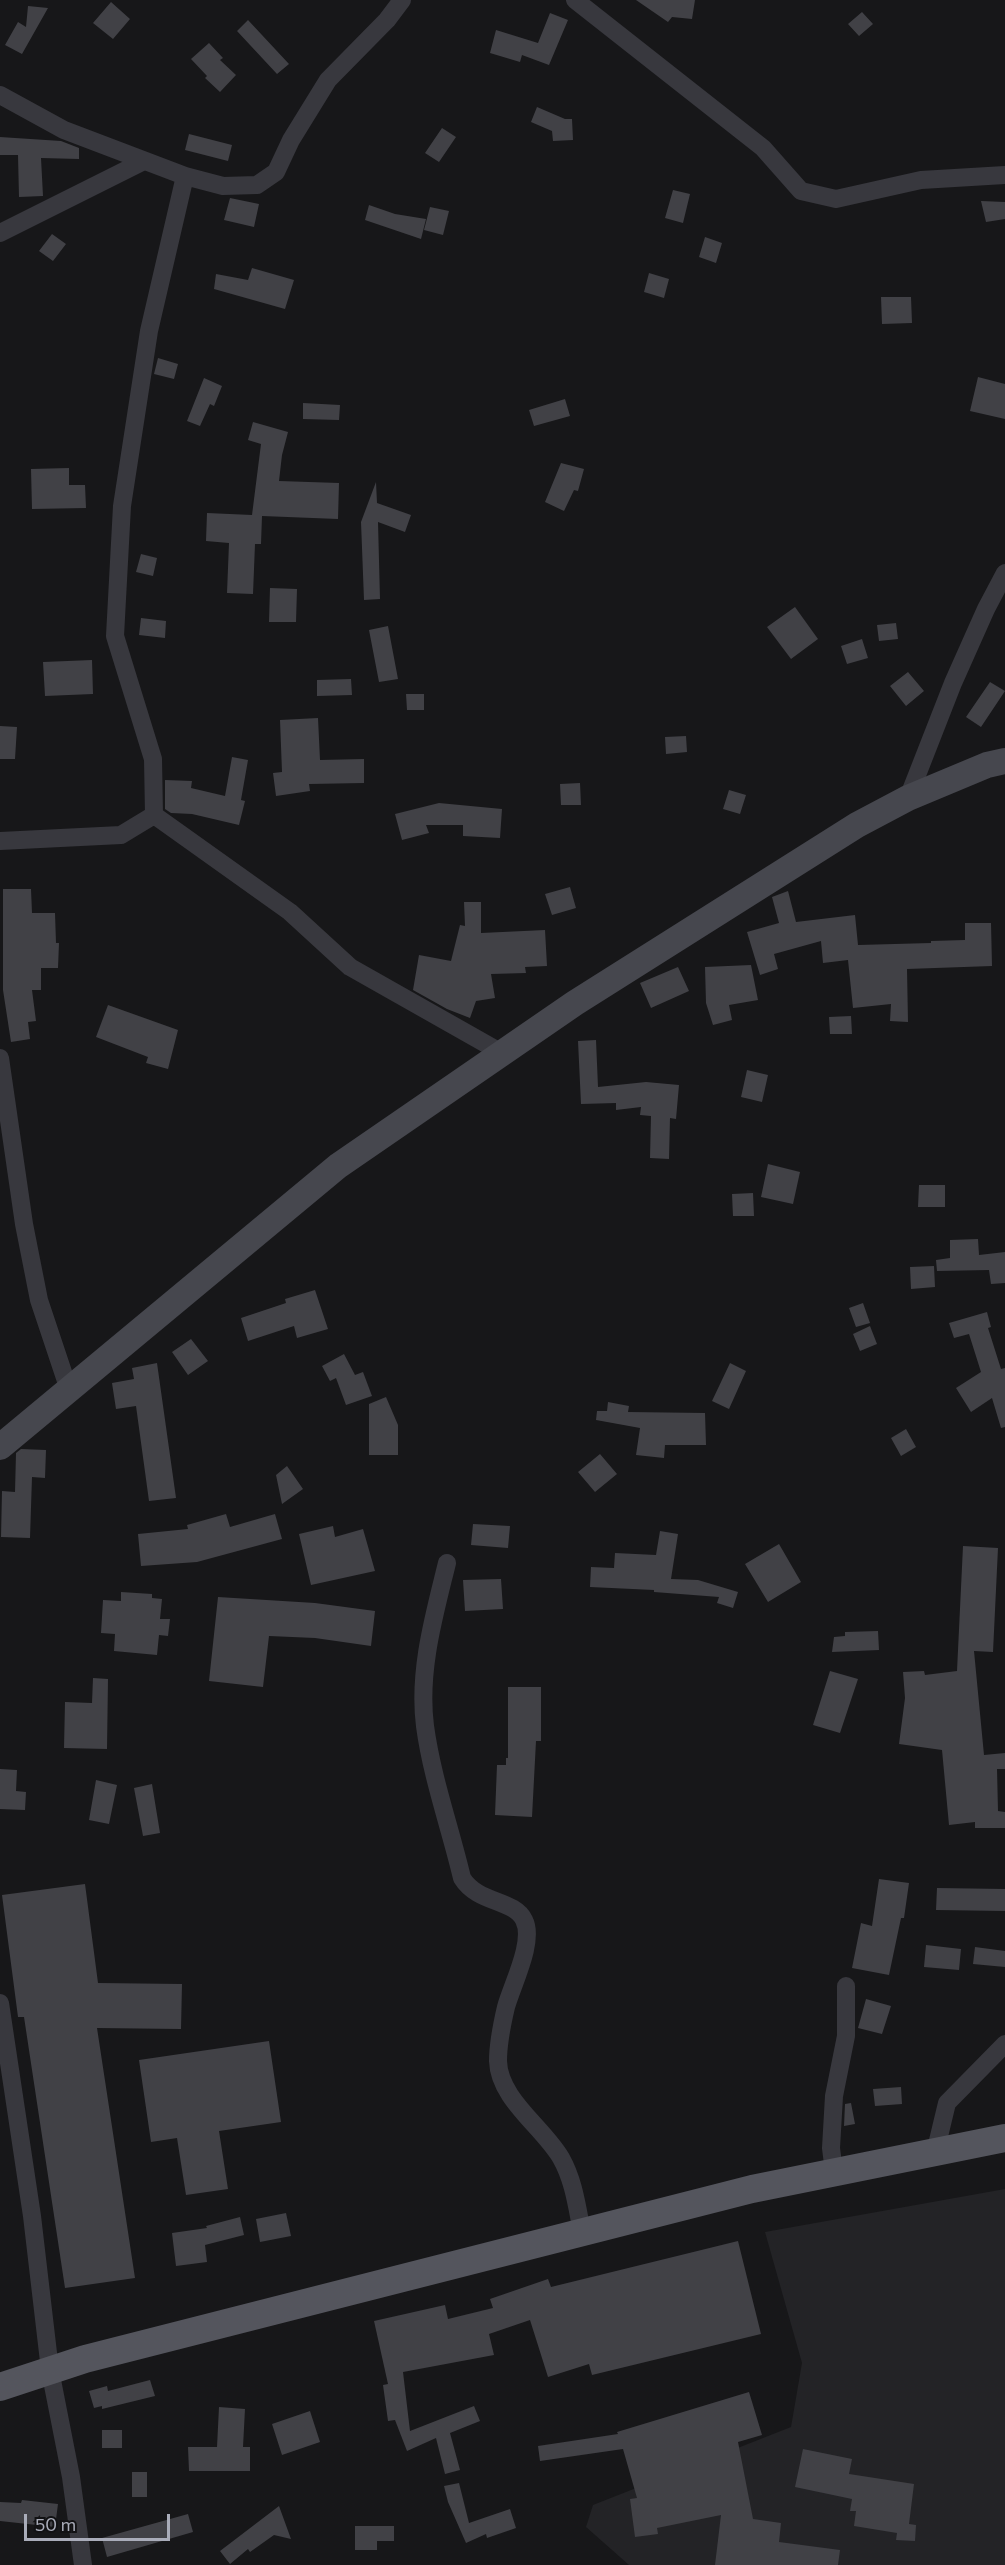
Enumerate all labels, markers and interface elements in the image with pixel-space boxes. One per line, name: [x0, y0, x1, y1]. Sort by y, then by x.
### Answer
scale bar: [27, 2502, 172, 2540]
text: 50 m: [35, 2513, 76, 2535]

